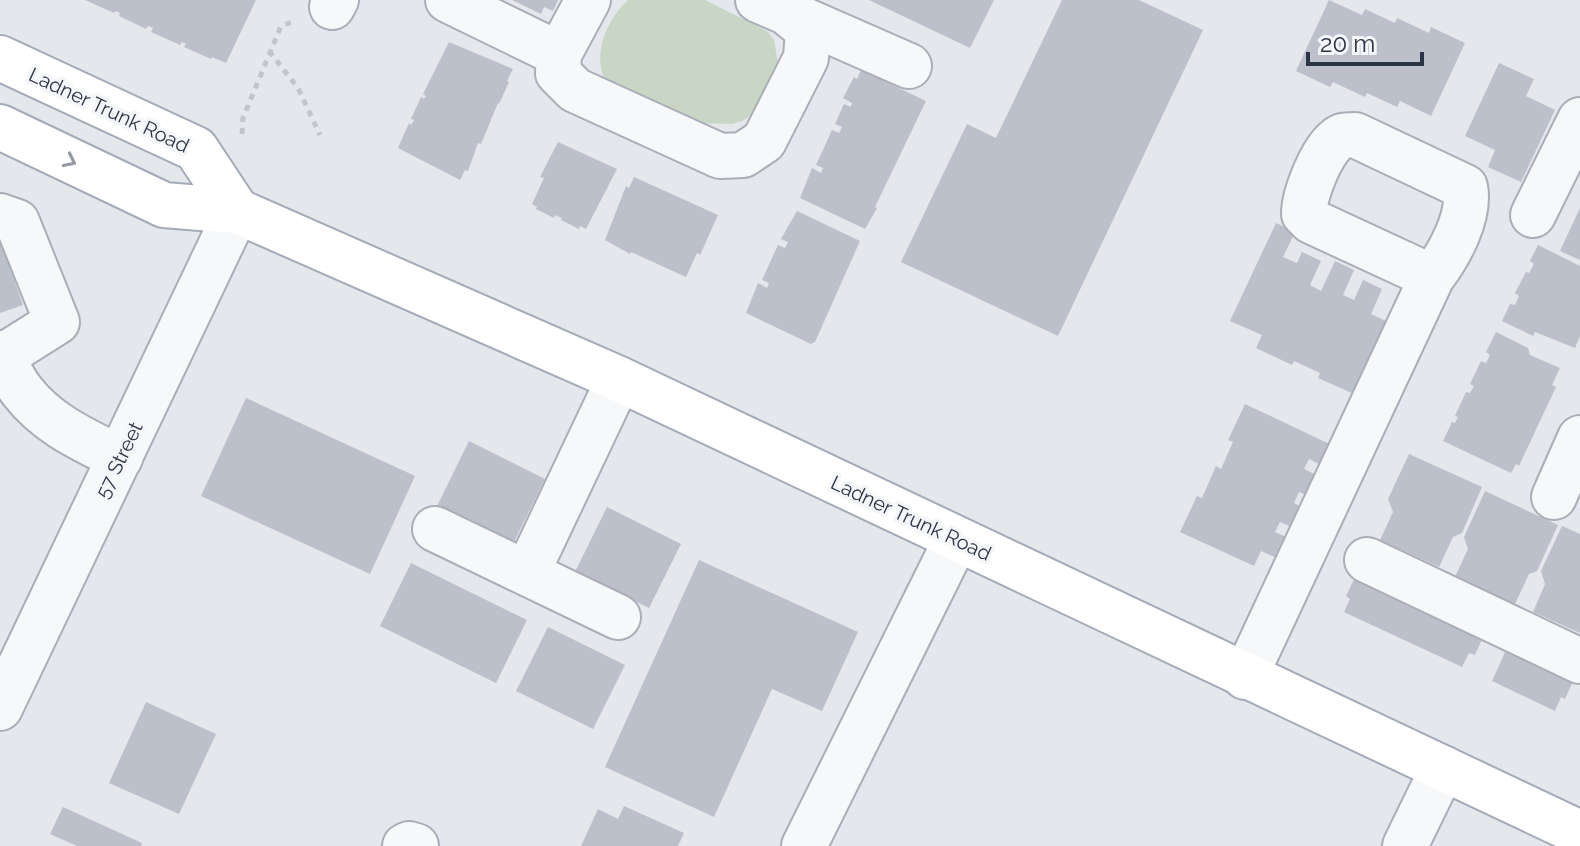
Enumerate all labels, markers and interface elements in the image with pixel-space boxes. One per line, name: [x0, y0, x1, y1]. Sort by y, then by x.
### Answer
scale bar: [1308, 16, 1422, 66]
text: 20 m: [1320, 29, 1375, 58]
street label: Ladner Trunk Road: [25, 62, 193, 158]
one-way arrow: [62, 151, 77, 167]
street label: 57 Street: [90, 418, 148, 502]
street label: Ladner Trunk Road: [827, 470, 995, 566]

